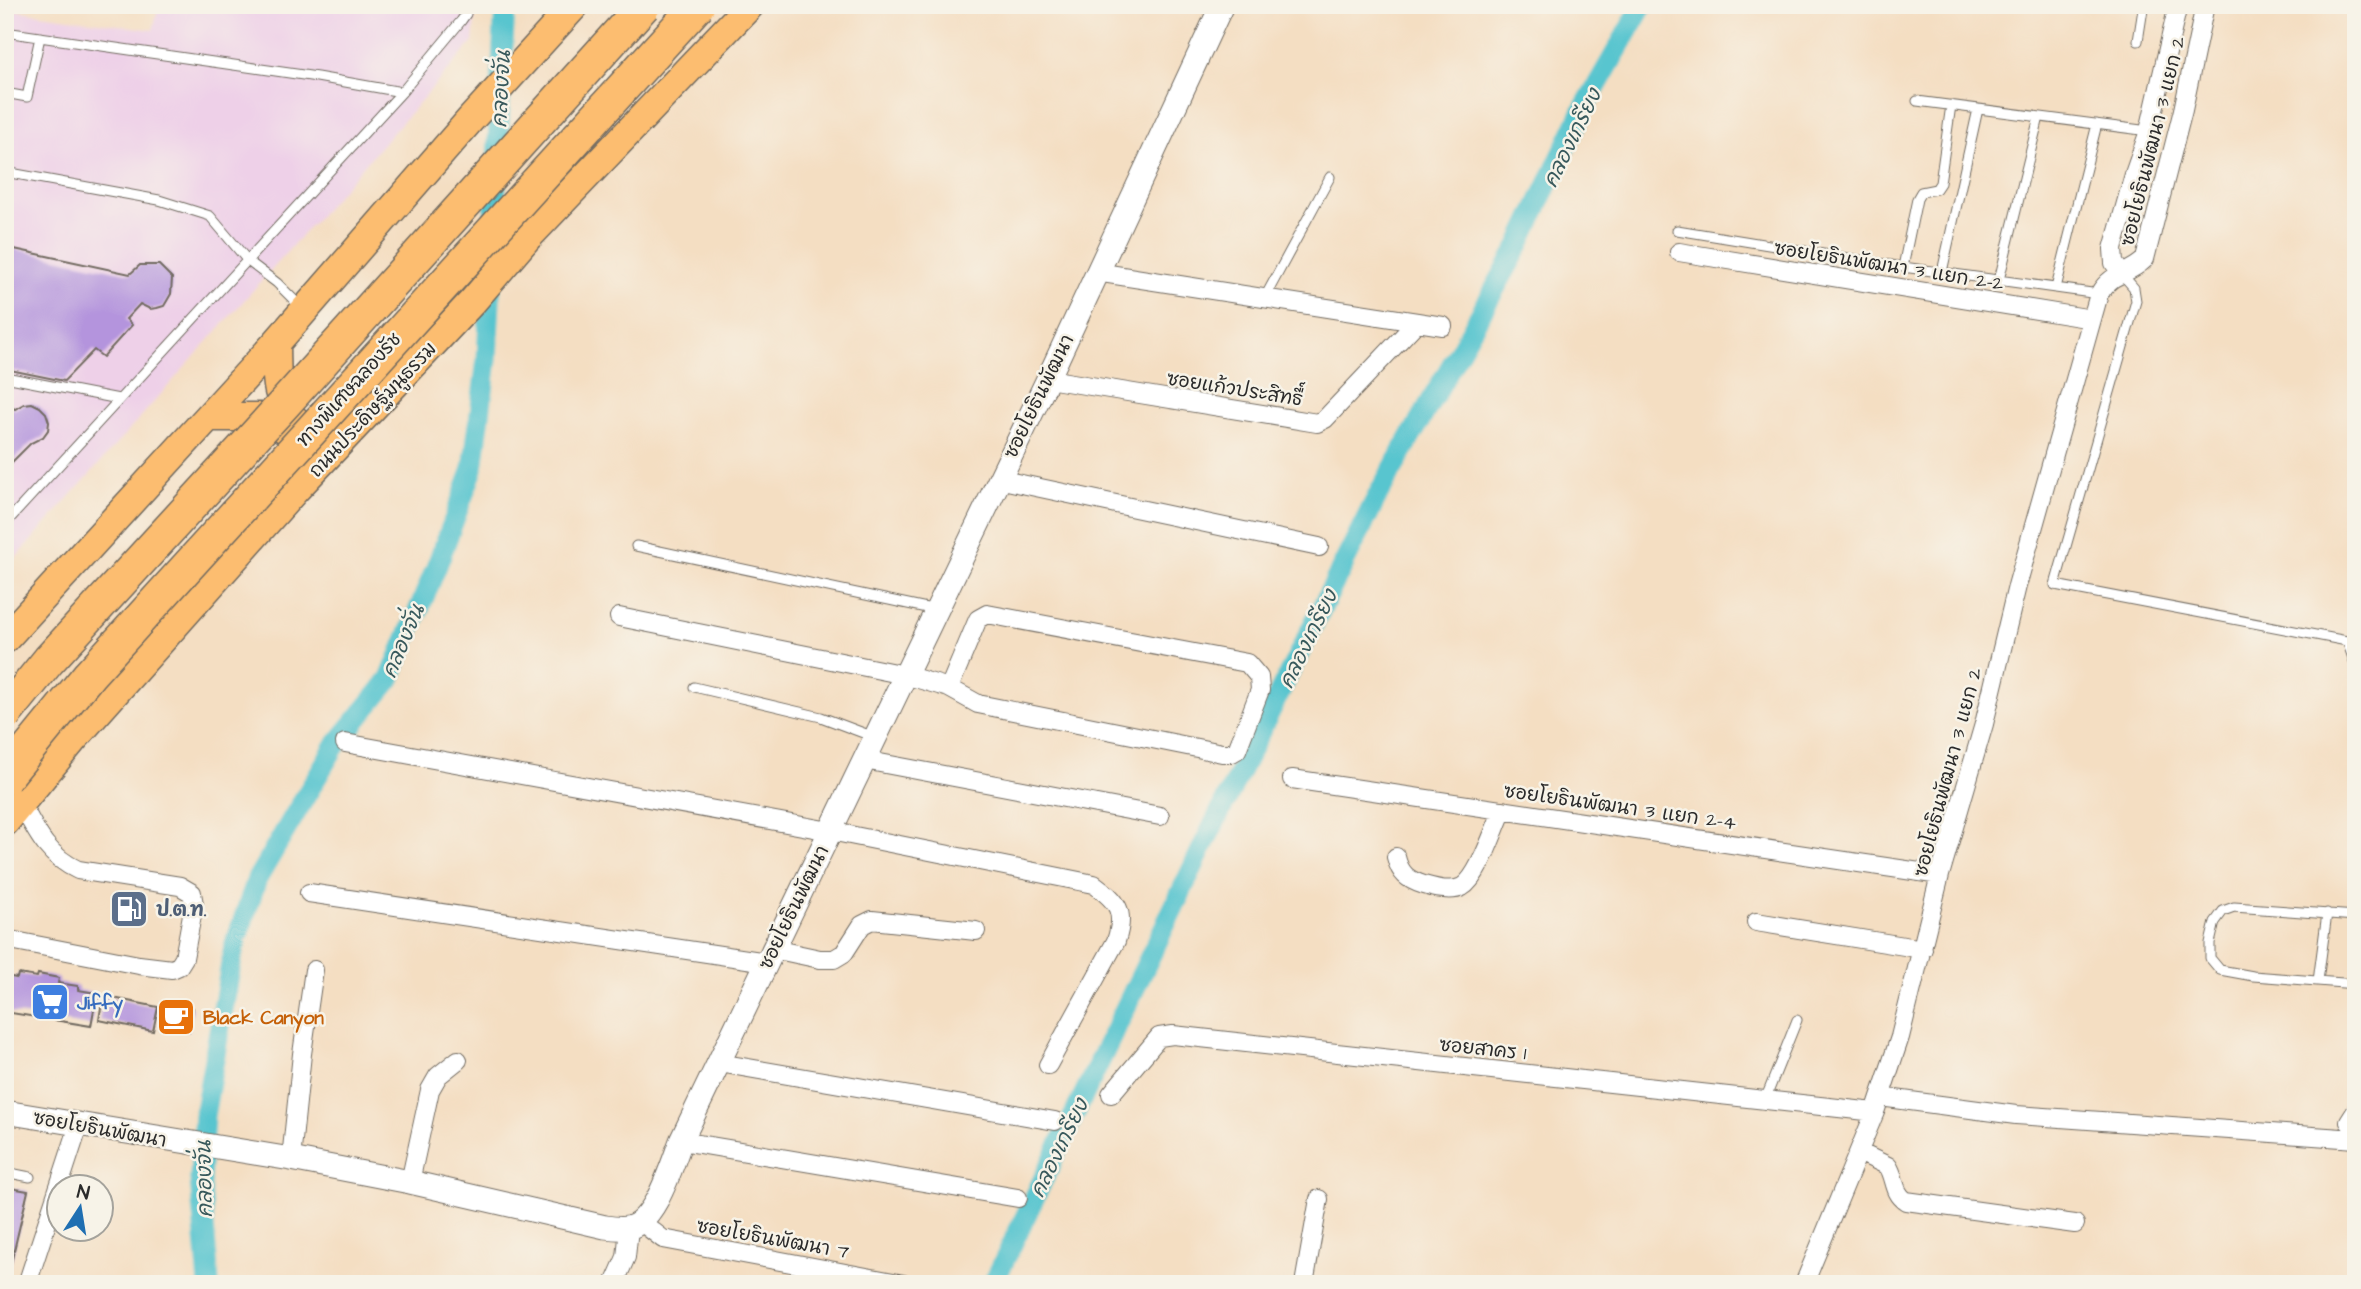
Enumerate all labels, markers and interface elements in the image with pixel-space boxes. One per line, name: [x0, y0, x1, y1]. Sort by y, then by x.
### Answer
street label: ซอยโยธินพัฒนา 3 แยก 2: [2114, 34, 2193, 249]
water label: คลองจั่น: [481, 48, 518, 128]
water label: คลองเกรียง: [1536, 82, 1610, 192]
street label: ซอยโยธินพัฒนา 3 แยก 2-2: [1772, 235, 2006, 298]
street label: ทางพิเศษฉลองรัช: [290, 327, 408, 453]
street label: ซอยโยธินพัฒนา: [998, 330, 1081, 463]
street label: ถนนประดิษฐ์มนูธรรม: [303, 336, 443, 484]
street label: ซอยแก้วประสิทธื์: [1165, 360, 1306, 414]
water label: คลองเกรียง: [1272, 583, 1346, 693]
water label: คลองจั่น: [371, 597, 432, 682]
street label: ซอยโยธินพัฒนา 3 แยก 2: [1908, 665, 1989, 880]
street label: ซอยโยธินพัฒนา 3 แยก 2-4: [1502, 778, 1738, 837]
street label: ซอยโยธินพัฒนา: [753, 841, 836, 974]
fuel station icon: ป.ต.ท.: [108, 888, 150, 930]
place label: ป.ต.ท.: [156, 897, 207, 924]
supermarket icon: Jiffy: [29, 981, 71, 1023]
place label: Jiffy: [76, 990, 123, 1018]
cafe icon: Black Canyon: [155, 996, 197, 1038]
place label: Black Canyon: [203, 1005, 324, 1033]
street label: ซอยสาคร 1: [1438, 1031, 1528, 1068]
water label: คลองเกรียง: [1023, 1092, 1097, 1202]
street label: ซอยโยธินพัฒนา: [31, 1104, 169, 1155]
water label: คลองจั่น: [185, 1139, 220, 1218]
north arrow: [46, 1174, 116, 1244]
text: N: [75, 1178, 92, 1207]
street label: ซอยโยธินพัฒนา 7: [694, 1213, 851, 1266]

